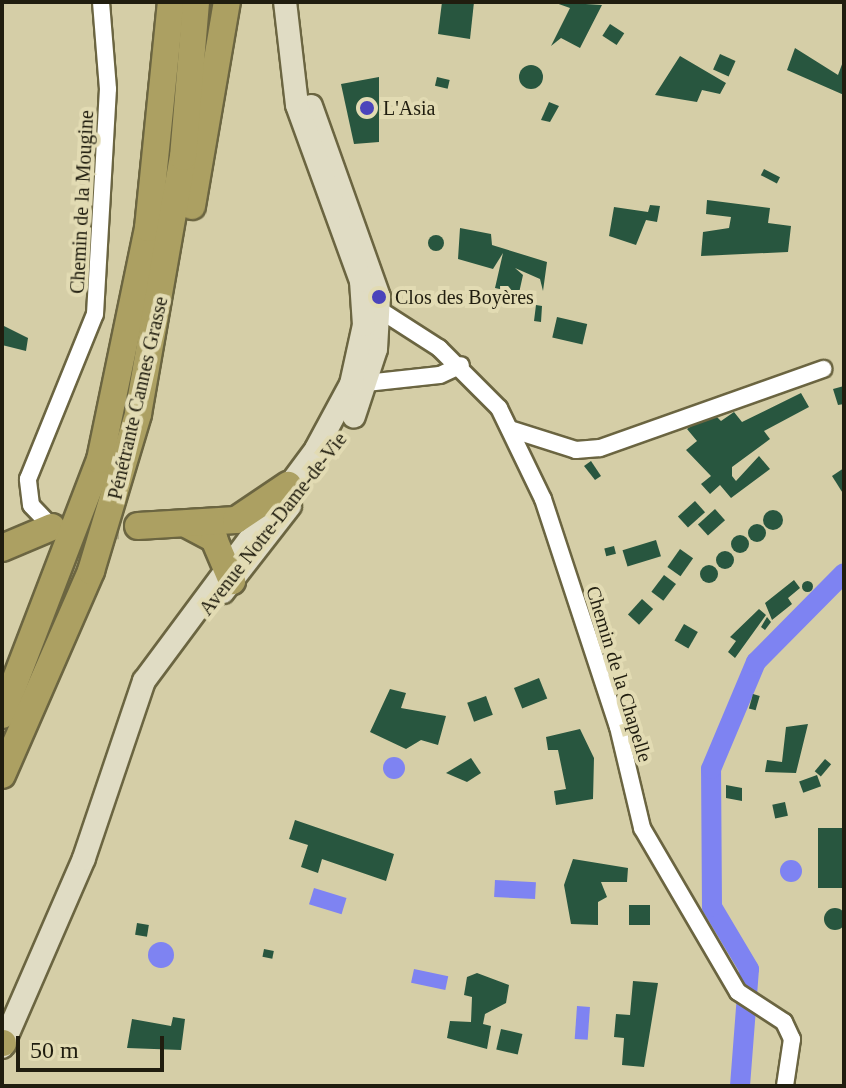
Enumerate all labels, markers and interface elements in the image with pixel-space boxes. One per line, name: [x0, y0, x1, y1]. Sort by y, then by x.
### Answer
place label: L'Asia: [383, 96, 435, 120]
marker: L'Asia: [358, 99, 376, 117]
street label: Chemin de la Mougine: [65, 110, 99, 294]
place label: Clos des Boyères: [395, 285, 534, 309]
marker: Clos des Boyères: [370, 288, 388, 306]
street label: Pénétrante Cannes Grasse: [103, 294, 173, 502]
street label: Avenue Notre-Dame-de-Vie: [194, 428, 352, 620]
street label: Chemin de la Chapelle: [581, 583, 657, 765]
scale bar: [20, 1020, 168, 1070]
text: 50 m: [30, 1037, 79, 1063]

